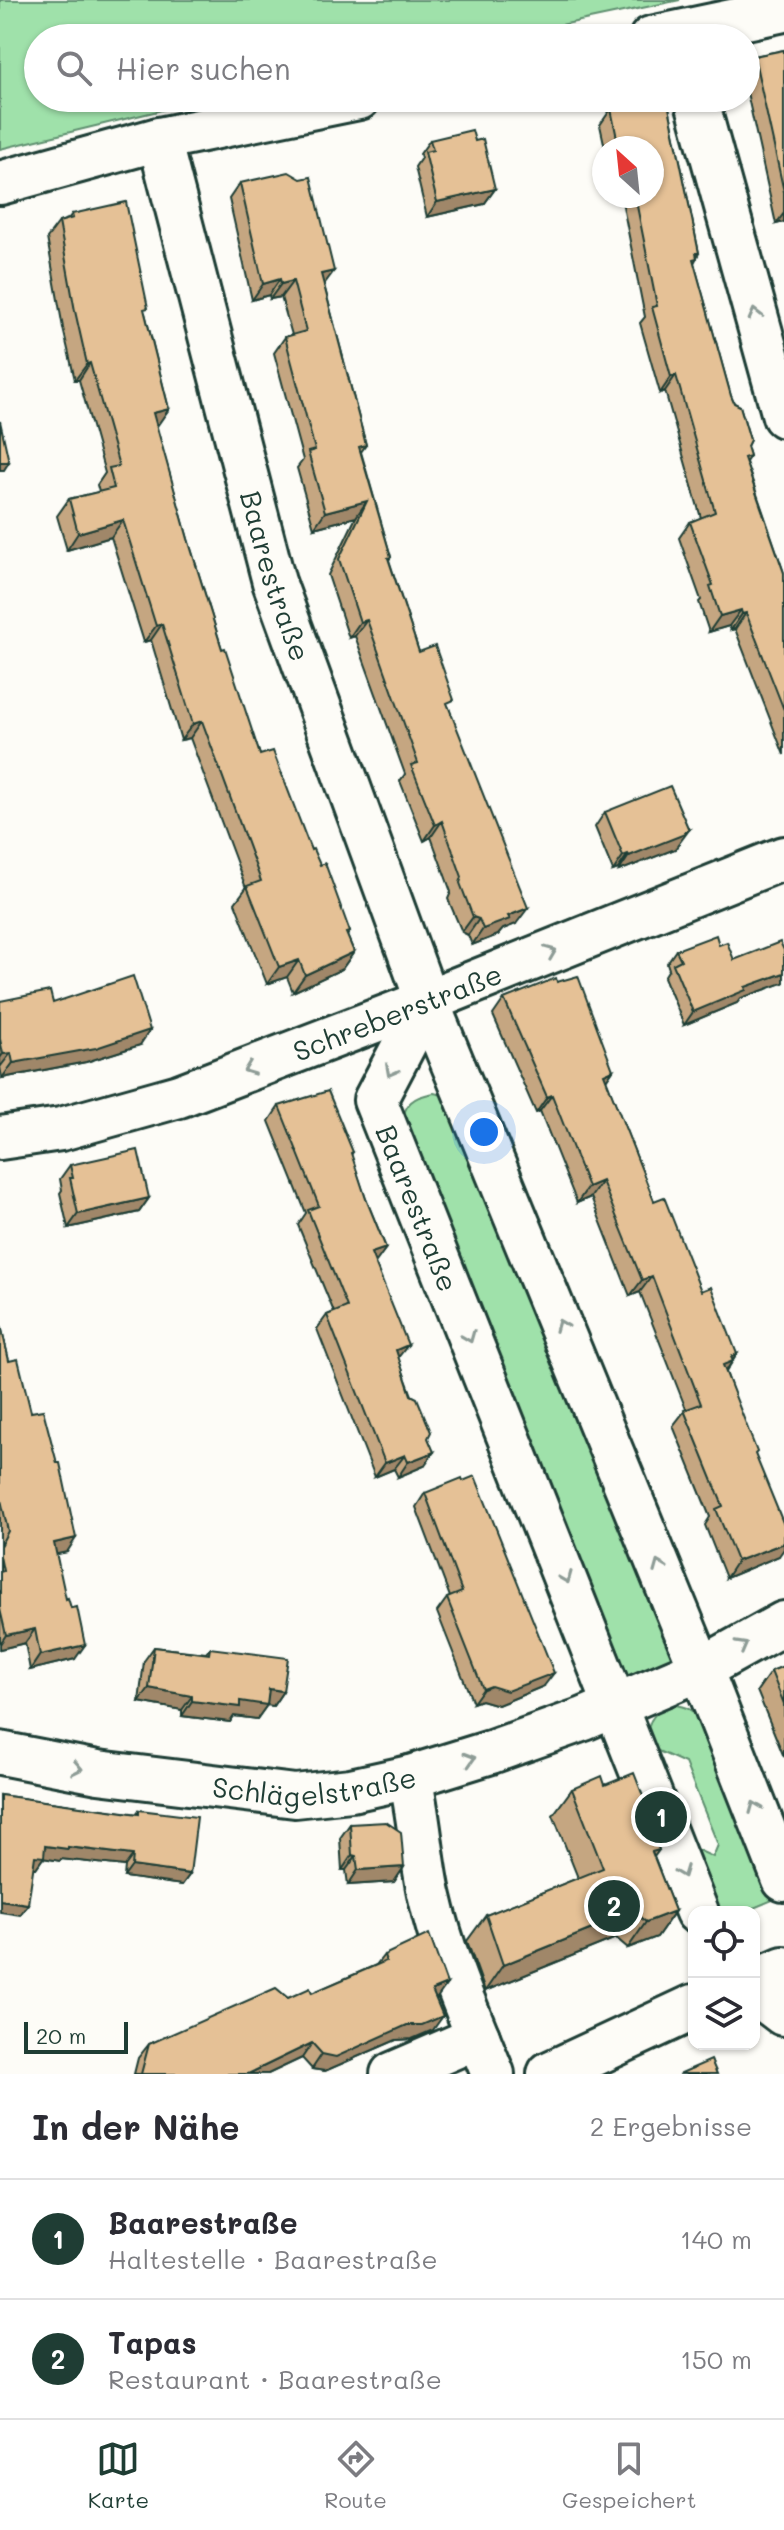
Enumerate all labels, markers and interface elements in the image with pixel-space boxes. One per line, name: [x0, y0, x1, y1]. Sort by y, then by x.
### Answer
search box: [24, 24, 760, 112]
icon: search: [52, 46, 96, 90]
text: Hier suchen: [116, 48, 291, 88]
north arrow: [592, 136, 664, 208]
one-way arrow: [747, 308, 764, 322]
street label: Baarestraße: [233, 487, 319, 666]
one-way arrow: [543, 945, 557, 961]
street label: Schreberstraße: [288, 955, 507, 1069]
one-way arrow: [243, 1059, 257, 1076]
one-way arrow: [385, 1062, 400, 1077]
your location: [464, 1112, 504, 1152]
street label: Baarestraße: [369, 1119, 467, 1297]
one-way arrow: [554, 1319, 570, 1333]
one-way arrow: [460, 1329, 476, 1343]
one-way arrow: [652, 1560, 668, 1574]
one-way arrow: [556, 1570, 573, 1584]
one-way arrow: [734, 1640, 748, 1656]
one-way arrow: [463, 1752, 477, 1768]
one-way arrow: [70, 1758, 83, 1775]
street label: Schlägelstraße: [210, 1758, 420, 1815]
pin: 1: [635, 1787, 687, 1847]
one-way arrow: [748, 1801, 765, 1815]
one-way arrow: [672, 1864, 689, 1878]
pin: 2: [588, 1876, 640, 1936]
map controls: [688, 1906, 760, 2050]
button: locate: [688, 1906, 760, 1978]
button: layers: [688, 1978, 760, 2050]
scale bar: [24, 2018, 128, 2054]
text: 20 m: [36, 2021, 86, 2050]
text: In der Nähe: [32, 2104, 240, 2149]
text: 2 Ergebnisse: [590, 2109, 752, 2143]
text: Baarestraße: [108, 2202, 298, 2242]
text: 1: [52, 2222, 64, 2256]
text: 140 m: [680, 2222, 752, 2256]
text: Haltestelle · Baarestraße: [108, 2242, 438, 2276]
text: Tapas: [108, 2322, 197, 2362]
text: 2: [51, 2342, 65, 2376]
text: 150 m: [680, 2342, 752, 2376]
text: Restaurant · Baarestraße: [108, 2362, 442, 2396]
tab: Karte: [88, 2437, 149, 2514]
tab: Route: [324, 2437, 387, 2514]
tab: Gespeichert: [562, 2437, 696, 2514]

